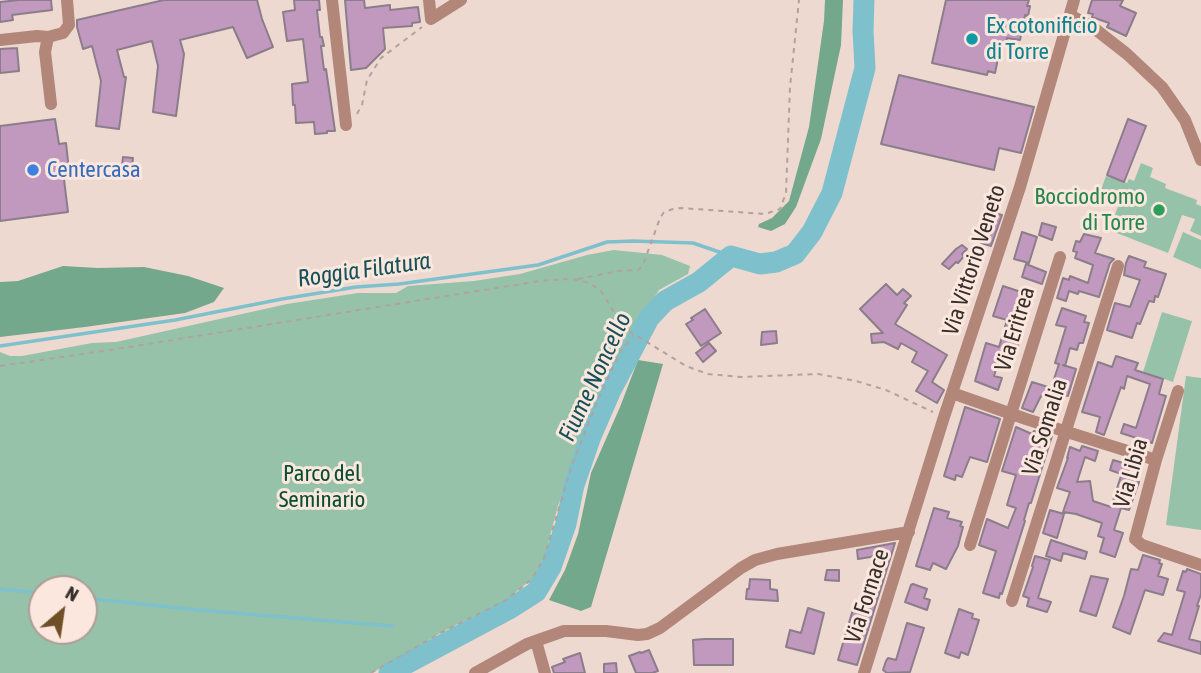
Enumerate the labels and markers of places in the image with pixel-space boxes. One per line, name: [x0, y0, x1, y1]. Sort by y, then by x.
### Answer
place label: Ex cotonificio di Torre: [986, 12, 1097, 66]
marker: Ex cotonificio di Torre: [964, 31, 980, 47]
place label: Centercasa: [47, 156, 141, 184]
marker: Centercasa: [25, 162, 41, 178]
place label: Bocciodromo di Torre: [1034, 183, 1145, 237]
marker: Bocciodromo di Torre: [1151, 202, 1167, 218]

